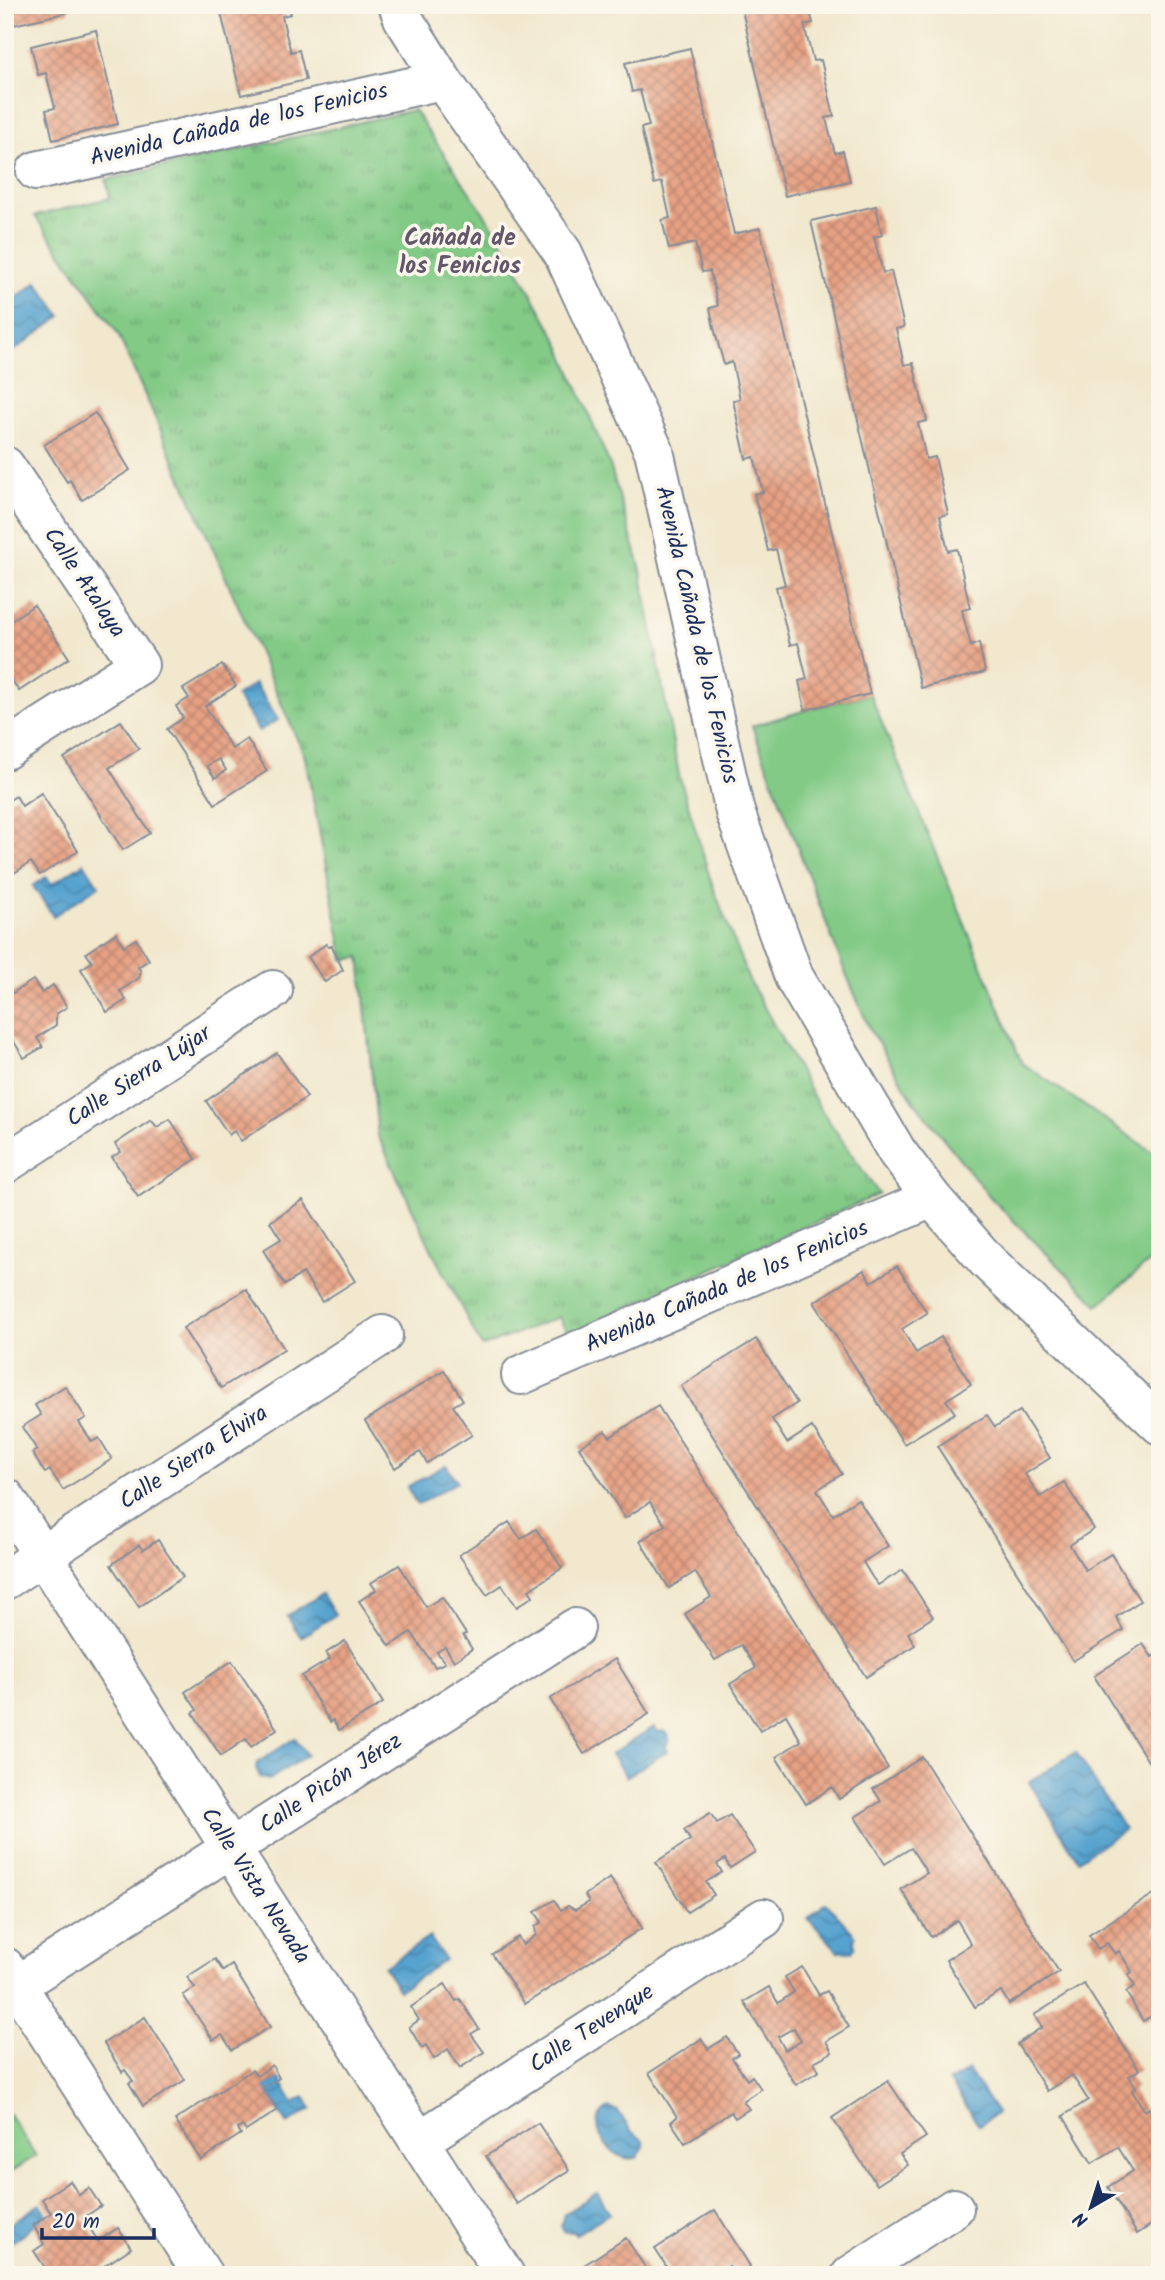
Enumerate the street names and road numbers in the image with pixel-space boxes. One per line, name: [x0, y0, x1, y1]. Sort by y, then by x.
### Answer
street label: Avenida Cañada de los Fenicios: [87, 73, 392, 177]
street label: Avenida Cañada de los Fenicios: [644, 483, 748, 788]
street label: Calle Atalaya: [34, 520, 134, 646]
street label: Calle Sierra Lújar: [59, 1016, 220, 1137]
street label: Avenida Cañada de los Fenicios: [580, 1211, 874, 1363]
street label: Calle Sierra Elvira: [112, 1396, 276, 1520]
street label: Calle Picón Jérez: [252, 1724, 410, 1844]
street label: Calle Vista Nevada: [191, 1800, 319, 1972]
street label: Calle Tevenque: [522, 1975, 662, 2083]

